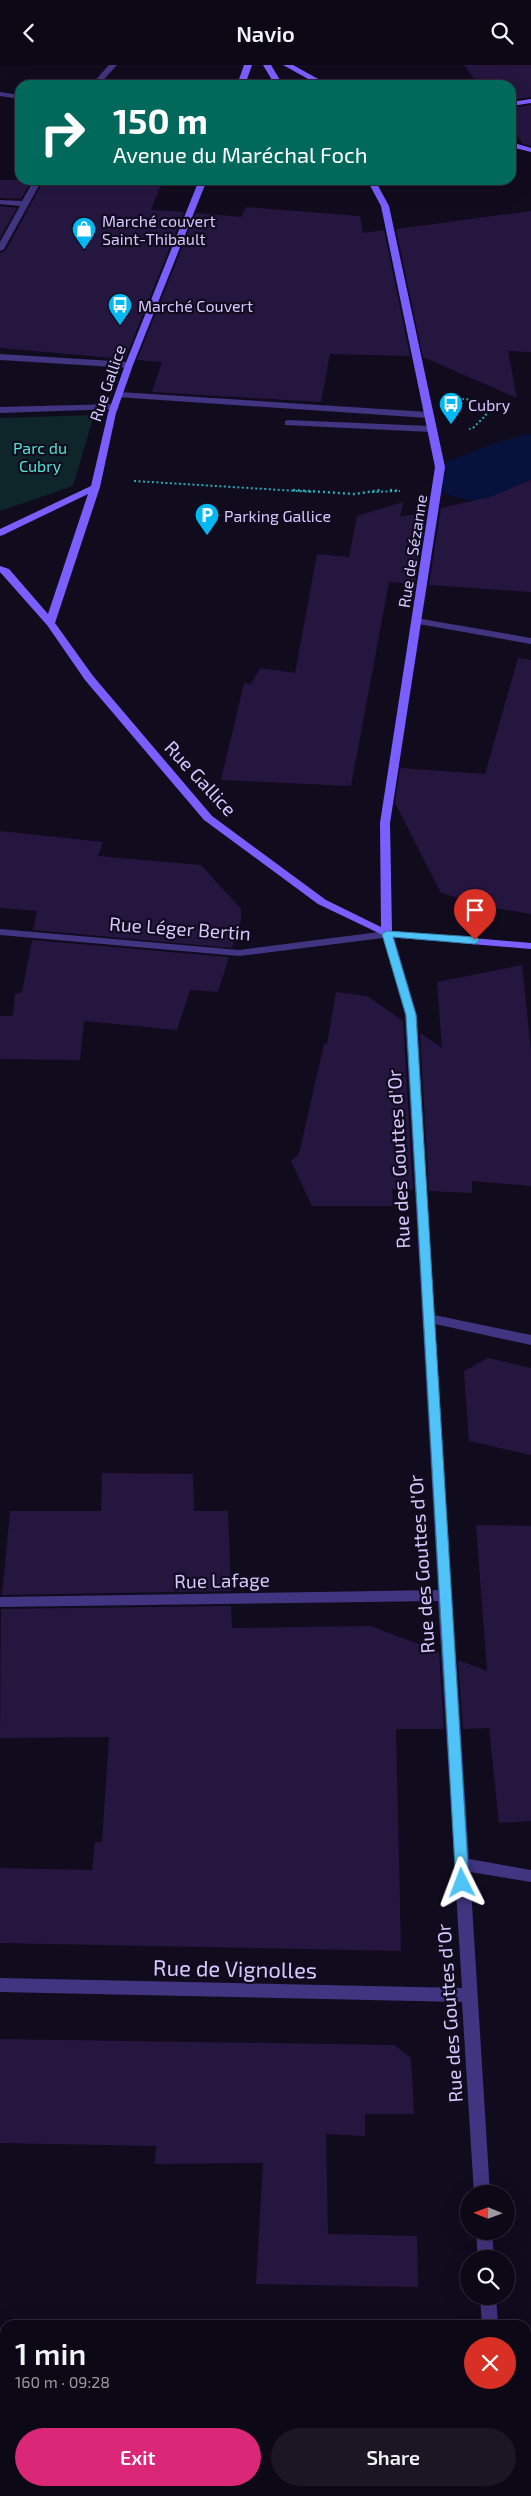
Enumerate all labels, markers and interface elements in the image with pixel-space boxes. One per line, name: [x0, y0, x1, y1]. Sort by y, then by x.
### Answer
icon: back: [15, 19, 43, 47]
icon: search: [488, 19, 516, 47]
text: Navio: [236, 20, 295, 46]
text: 150 m: [113, 99, 208, 141]
icon: right: [30, 100, 95, 165]
text: Avenue du Maréchal Foch: [113, 141, 367, 167]
place label: Marché couvert Saint-Thibault: [102, 211, 216, 248]
shop icon: Marché couvert Saint-Thibault: [71, 216, 97, 250]
bus stop icon: Marché Couvert: [107, 292, 133, 326]
place label: Marché Couvert: [138, 296, 253, 315]
street label: Rue Gallice: [85, 342, 129, 424]
bus stop icon: Cubry: [438, 391, 464, 425]
place label: Cubry: [468, 395, 511, 414]
park label: Parc du Cubry: [13, 438, 67, 475]
street label: Rue de Sézanne: [394, 493, 430, 609]
parking icon: Parking Gallice: [194, 502, 220, 536]
place label: Parking Gallice: [224, 506, 331, 525]
street label: Rue Gallice: [160, 736, 242, 820]
pin: [454, 889, 496, 940]
icon: arrive: [461, 896, 489, 924]
street label: Rue Léger Bertin: [109, 912, 251, 944]
street label: Rue des Gouttes d'Or: [382, 1069, 414, 1249]
street label: Rue des Gouttes d'Or: [403, 1473, 439, 1654]
street label: Rue Lafage: [174, 1568, 270, 1592]
position arrow: [435, 1856, 487, 1908]
street label: Rue des Gouttes d'Or: [431, 1922, 467, 2103]
street label: Rue de Vignolles: [153, 1954, 317, 1982]
north arrow: [460, 2185, 515, 2240]
map controls: [460, 2185, 515, 2305]
button: search: [460, 2250, 515, 2305]
text: 1 min: [15, 2335, 86, 2371]
button: close: [464, 2337, 516, 2389]
text: 160 m · 09:28: [15, 2372, 110, 2391]
button: Exit: [15, 2428, 261, 2486]
button: Share: [271, 2428, 516, 2486]

